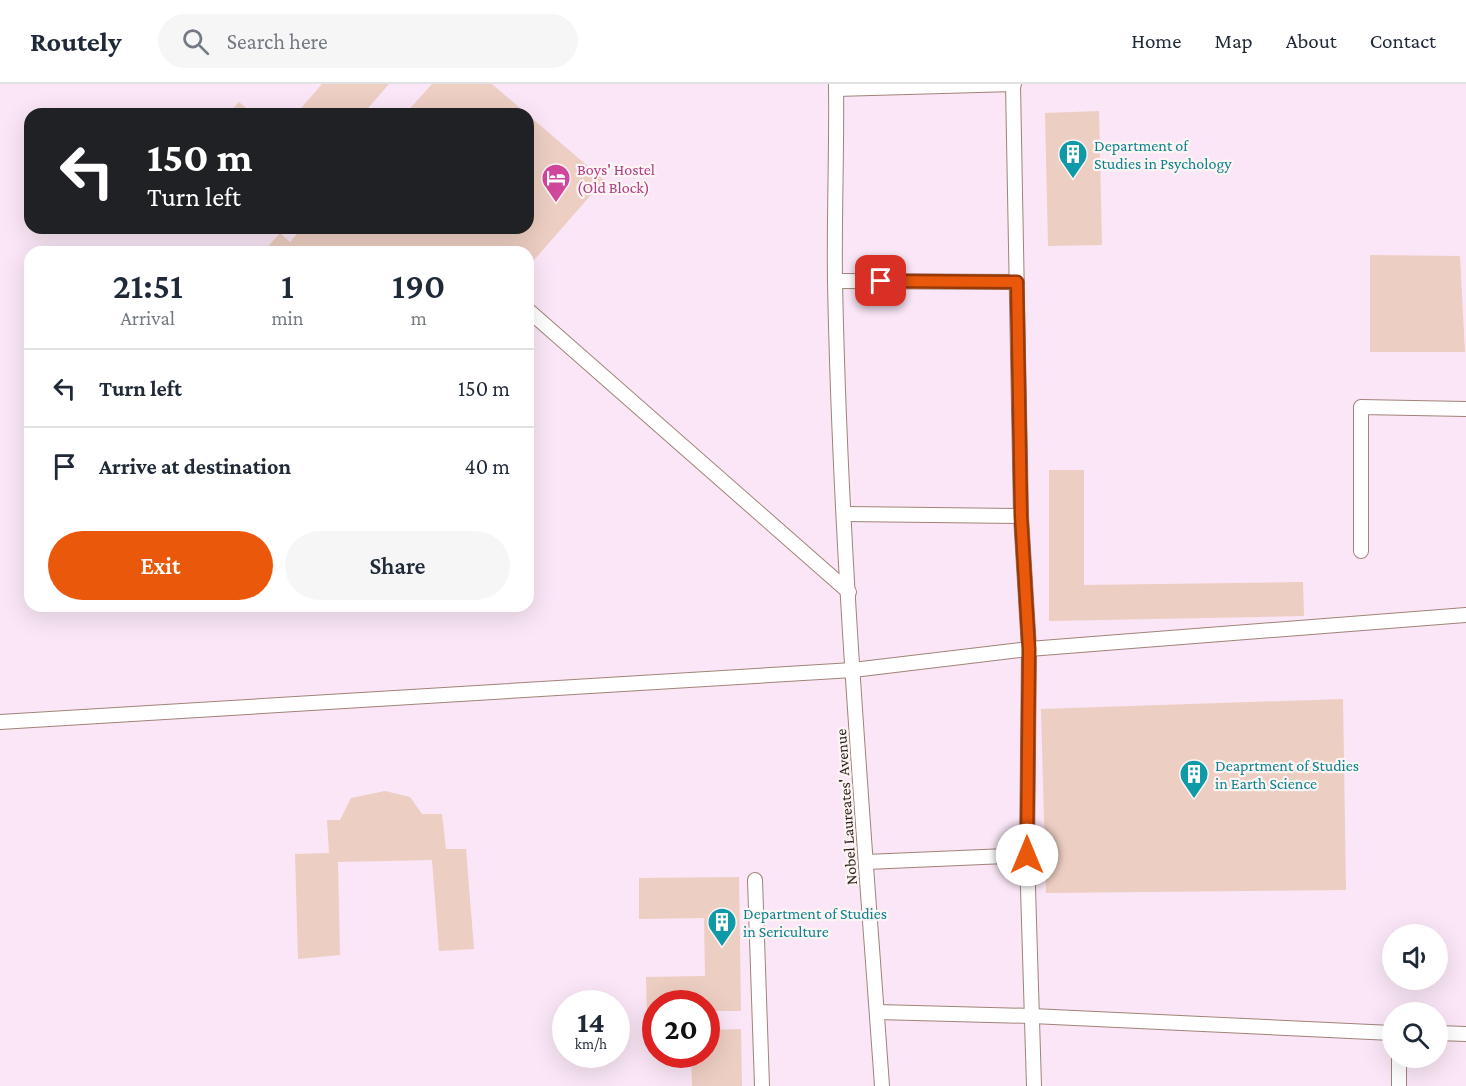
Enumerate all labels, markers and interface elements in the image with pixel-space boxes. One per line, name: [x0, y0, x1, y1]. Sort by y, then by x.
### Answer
search box: [158, 14, 578, 68]
icon: search: [179, 25, 212, 58]
text: Routely: [30, 26, 122, 57]
text: Search here: [227, 29, 328, 54]
text: Home: [1131, 29, 1181, 53]
text: Map: [1214, 29, 1253, 53]
text: About: [1286, 29, 1337, 53]
text: Contact: [1370, 29, 1436, 53]
icon: left: [48, 132, 126, 210]
text: 150 m: [147, 133, 252, 180]
place label: Department of Studies in Psychology: [1094, 137, 1232, 173]
building icon: Department of Studies in Psychology: [1057, 138, 1089, 180]
place label: Boys' Hostel (Old Block): [577, 161, 655, 197]
hotel icon: Boys' Hostel (Old Block): [540, 162, 572, 204]
text: Turn left: [147, 182, 241, 212]
pin: [855, 255, 906, 306]
icon: arrive: [864, 264, 897, 297]
text: 21:51: [113, 266, 183, 306]
text: 1: [281, 266, 294, 306]
text: 190: [392, 266, 445, 306]
text: Arrival: [121, 307, 175, 329]
text: min: [271, 307, 303, 329]
text: m: [411, 307, 427, 329]
icon: left: [48, 372, 81, 405]
text: Turn left: [99, 376, 182, 401]
text: 150 m: [458, 376, 510, 401]
icon: arrive: [48, 450, 81, 483]
text: Arrive at destination: [99, 454, 291, 479]
text: 40 m: [465, 454, 510, 479]
button: Exit: [48, 531, 273, 600]
button: Share: [285, 531, 510, 600]
street label: Nobel Laureates' Avenue: [832, 728, 860, 886]
place label: Deaprtment of Studies in Earth Science: [1215, 757, 1359, 792]
building icon: Deaprtment of Studies in Earth Science: [1178, 758, 1210, 800]
position arrow: [995, 823, 1059, 887]
place label: Department of Studies in Sericulture: [743, 905, 887, 940]
building icon: Department of Studies in Sericulture: [706, 906, 738, 948]
map controls: [1382, 924, 1448, 1068]
button: sound: [1382, 924, 1448, 990]
speed limit sign: 20: [642, 990, 720, 1068]
button: search: [1382, 1002, 1448, 1068]
text: 14: [577, 1005, 605, 1038]
text: km/h: [575, 1036, 607, 1052]

